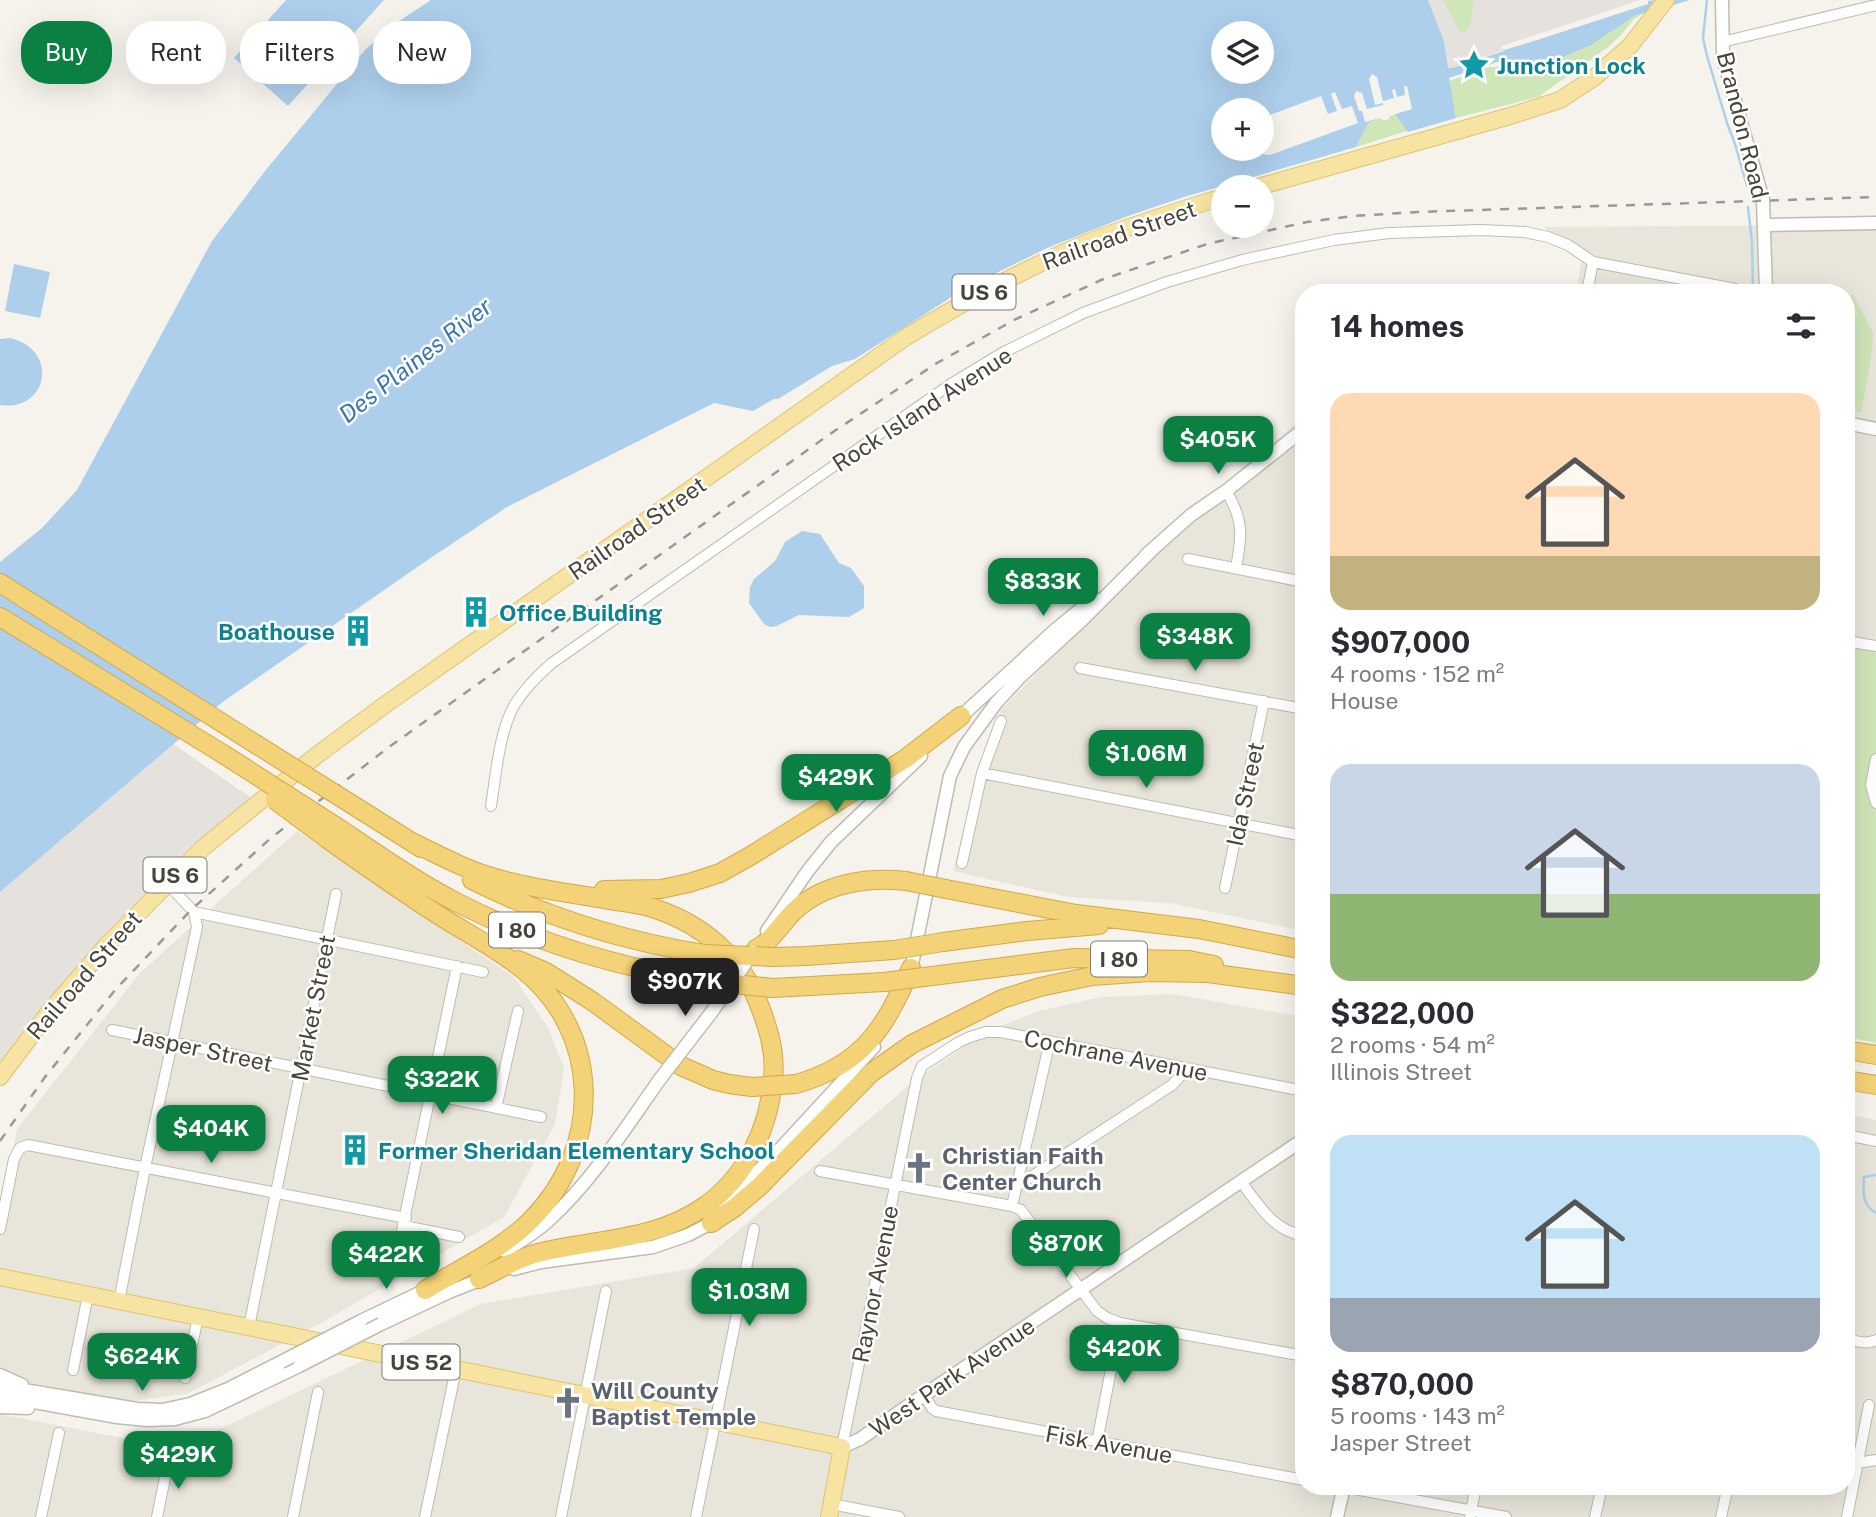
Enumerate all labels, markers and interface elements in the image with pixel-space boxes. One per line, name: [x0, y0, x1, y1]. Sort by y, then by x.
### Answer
chip: Buy: [21, 21, 112, 84]
chip: Rent: [126, 21, 226, 84]
chip: Filters: [240, 21, 359, 84]
chip: New: [373, 21, 471, 84]
map controls: [1211, 21, 1274, 238]
button: layers: [1211, 21, 1274, 84]
place icon: Junction Lock: [1457, 48, 1491, 82]
street label: Brandon Road: [1712, 49, 1774, 201]
place label: Junction Lock: [1497, 52, 1646, 79]
button: +: [1211, 98, 1274, 161]
button: −: [1211, 175, 1274, 238]
street label: Railroad Street: [1038, 195, 1200, 275]
road number: US 6: [953, 274, 1016, 310]
water label: Des Plaines River: [333, 291, 498, 428]
icon: filters: [1782, 307, 1820, 345]
text: 14 homes: [1330, 308, 1464, 344]
street label: Rock Island Avenue: [827, 341, 1017, 477]
pin: $405K: [1169, 416, 1267, 476]
text: $405K: [1179, 425, 1257, 452]
icon: home: [1512, 439, 1638, 565]
street label: Railroad Street: [563, 471, 711, 585]
pin: $833K: [994, 558, 1092, 618]
text: $833K: [1004, 567, 1082, 594]
building icon: Office Building: [459, 595, 493, 629]
place label: Office Building: [499, 599, 662, 626]
building icon: Boathouse: [341, 614, 375, 648]
pin: $348K: [1146, 614, 1244, 673]
place label: Boathouse: [218, 618, 335, 645]
text: $348K: [1156, 622, 1234, 649]
text: $907,000: [1330, 624, 1470, 660]
text: 4 rooms · 152 m²: [1330, 660, 1504, 687]
text: House: [1330, 687, 1398, 714]
pin: $1.06M: [1089, 730, 1203, 790]
text: $1.06M: [1105, 739, 1187, 766]
street label: Ida Street: [1221, 740, 1269, 848]
pin: $429K: [787, 754, 885, 814]
text: $429K: [798, 763, 875, 790]
icon: home: [1512, 810, 1638, 936]
road number: US 6: [144, 858, 206, 892]
street label: Railroad Street: [21, 905, 147, 1045]
road number: I 80: [489, 912, 545, 948]
street label: Market Street: [286, 932, 340, 1084]
road number: I 80: [1091, 942, 1147, 976]
pin: $907K: [636, 958, 734, 1018]
text: $907K: [647, 967, 723, 994]
text: $322,000: [1330, 995, 1475, 1031]
street label: Jasper Street: [131, 1021, 275, 1077]
street label: Cochrane Avenue: [1022, 1024, 1210, 1086]
text: 2 rooms · 54 m²: [1330, 1031, 1495, 1058]
pin: $322K: [393, 1056, 491, 1116]
text: Illinois Street: [1330, 1058, 1472, 1085]
text: $322K: [404, 1065, 480, 1092]
pin: $404K: [162, 1106, 260, 1165]
text: $404K: [172, 1114, 250, 1141]
building icon: Former Sheridan Elementary School: [338, 1133, 372, 1167]
place label: Former Sheridan Elementary School: [378, 1137, 775, 1164]
place label: Christian Faith Center Church: [942, 1142, 1104, 1195]
church icon: Christian Faith Center Church: [902, 1151, 936, 1185]
icon: home: [1512, 1181, 1638, 1307]
street label: Raynor Avenue: [846, 1203, 904, 1365]
pin: $870K: [1017, 1220, 1115, 1280]
text: $870K: [1028, 1229, 1104, 1256]
pin: $422K: [337, 1232, 435, 1291]
text: $422K: [348, 1240, 424, 1267]
pin: $1.03M: [692, 1268, 806, 1328]
text: $1.03M: [708, 1277, 790, 1304]
street label: West Park Avenue: [864, 1312, 1040, 1442]
pin: $420K: [1075, 1326, 1173, 1385]
pin: $624K: [93, 1334, 191, 1393]
text: $420K: [1086, 1334, 1162, 1361]
text: $624K: [103, 1342, 181, 1369]
road number: US 52: [382, 1344, 460, 1380]
text: $870,000: [1330, 1366, 1474, 1402]
place label: Will County Baptist Temple: [591, 1377, 756, 1430]
church icon: Will County Baptist Temple: [551, 1386, 585, 1420]
text: 5 rooms · 143 m²: [1330, 1402, 1505, 1429]
street label: Fisk Avenue: [1043, 1420, 1175, 1468]
text: Jasper Street: [1330, 1429, 1472, 1456]
pin: $429K: [129, 1432, 227, 1491]
text: $429K: [140, 1440, 217, 1467]

